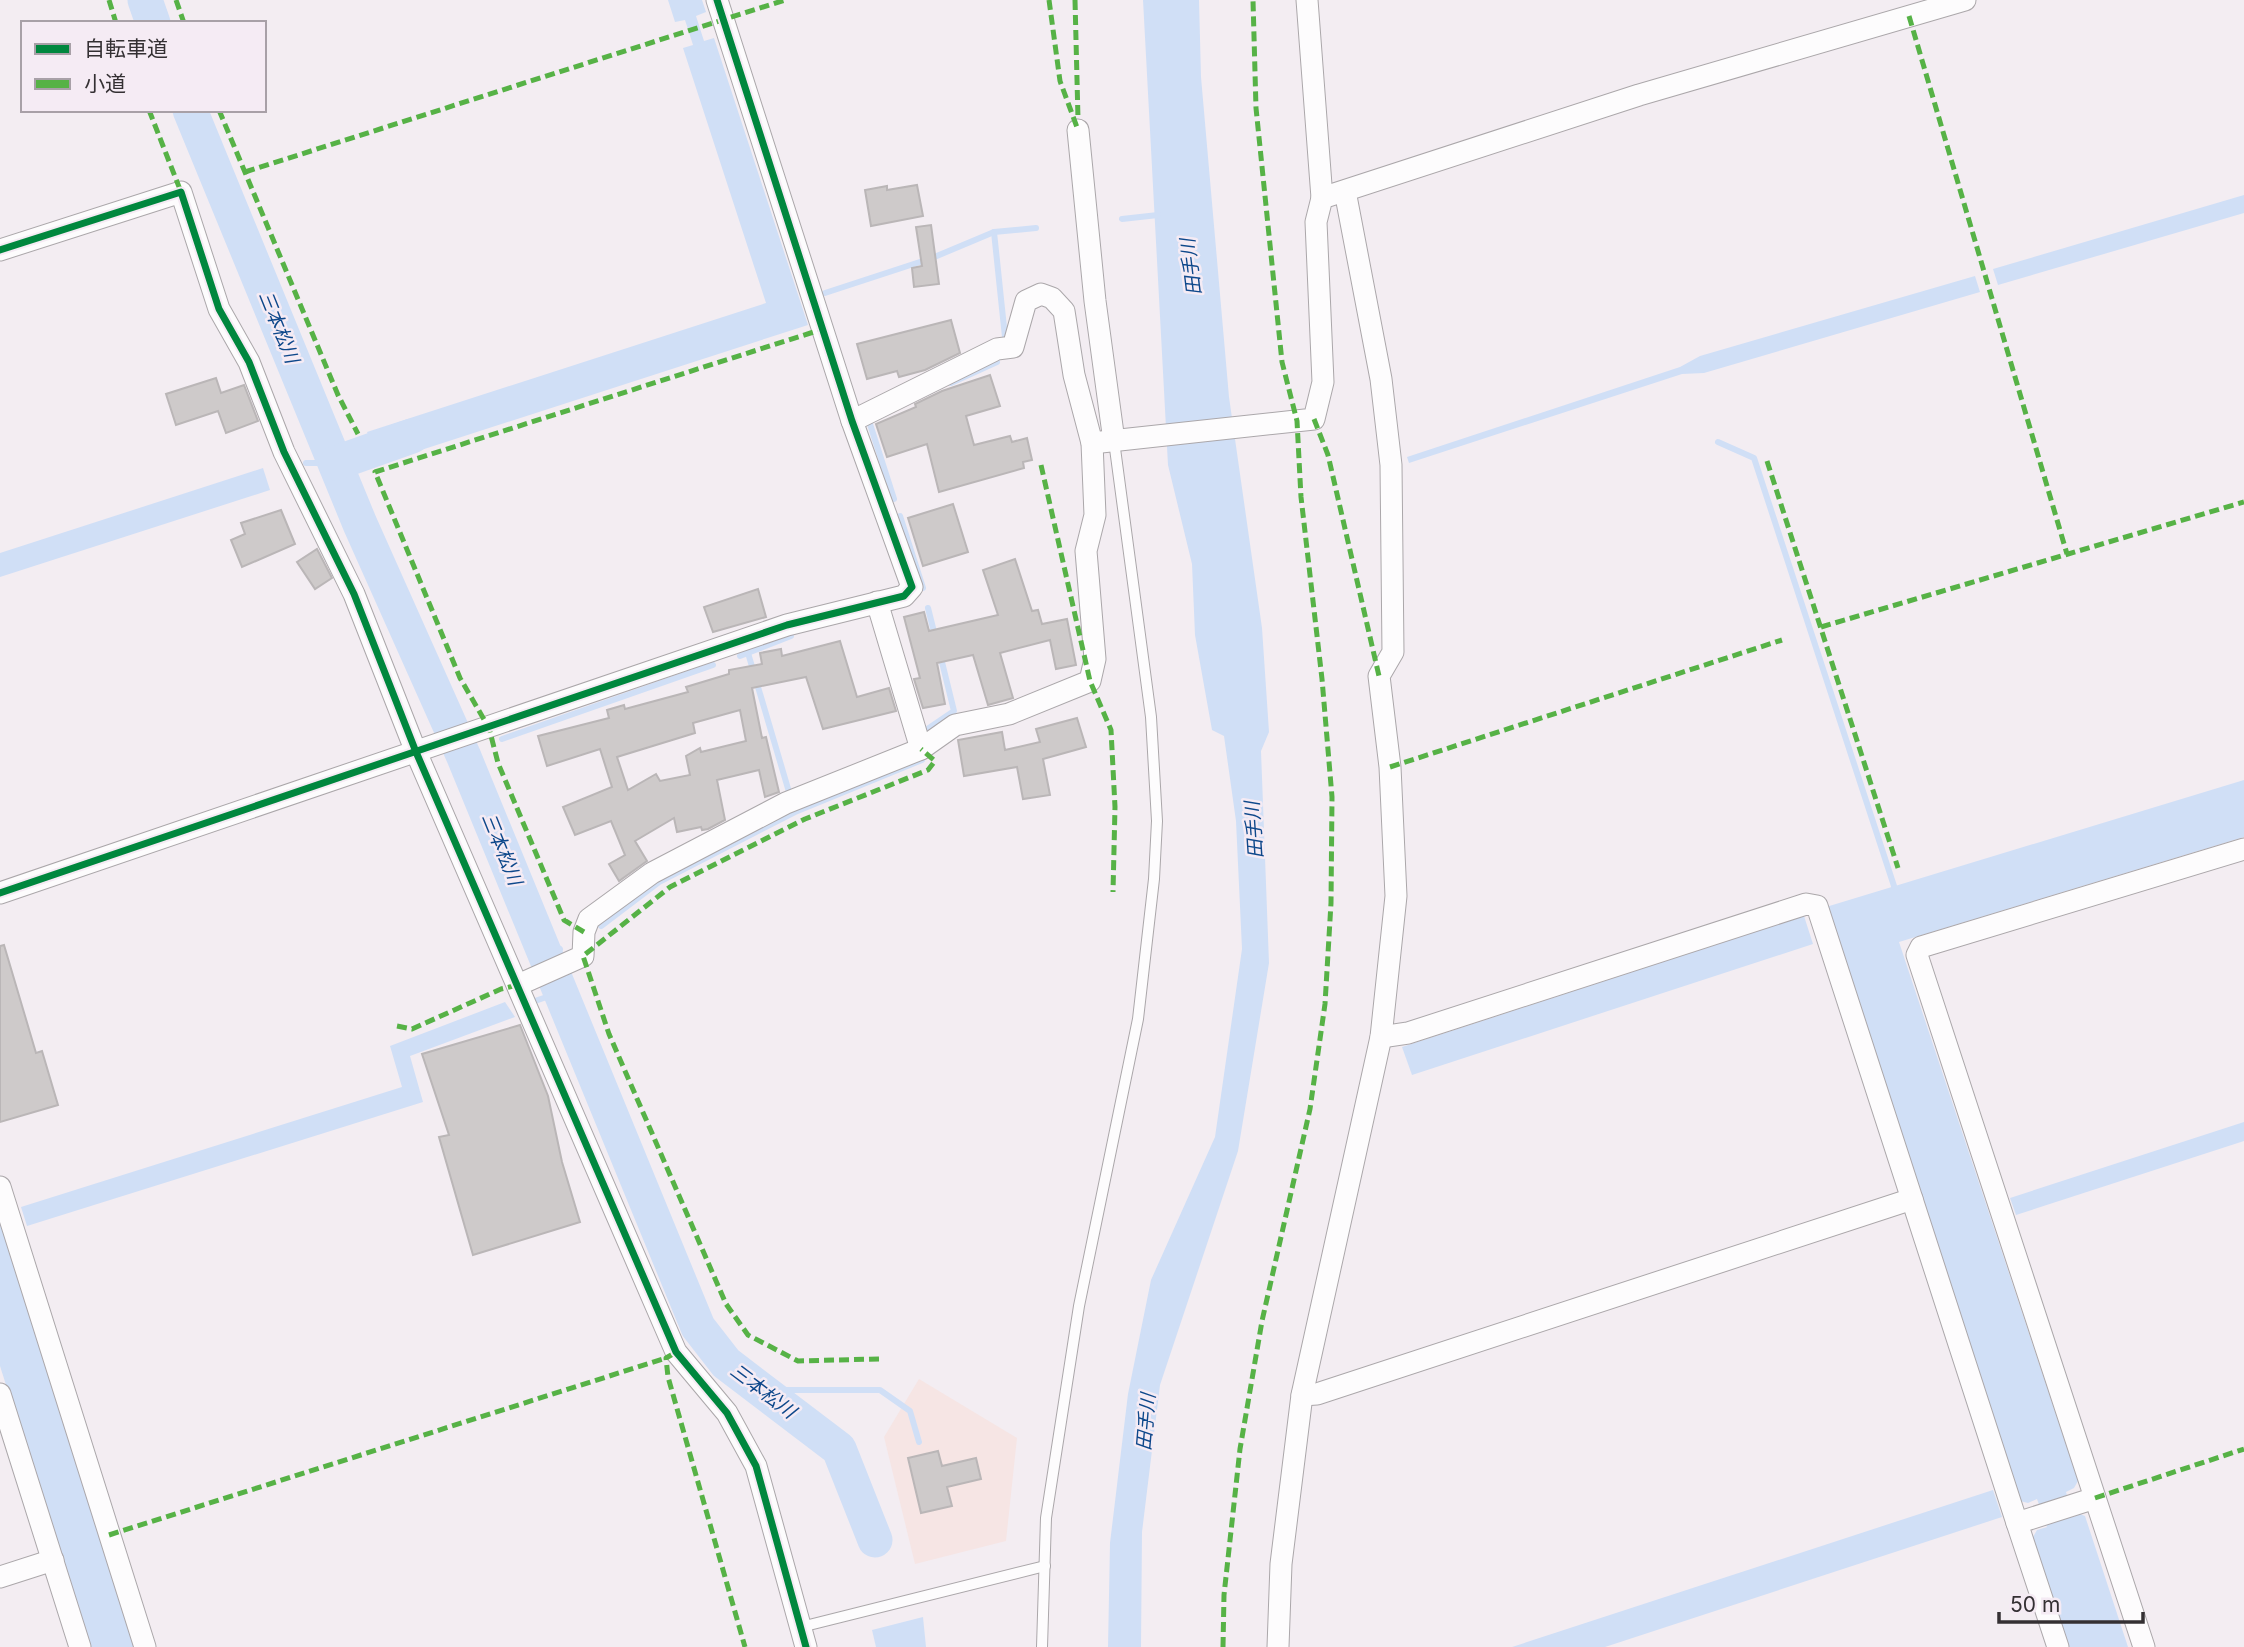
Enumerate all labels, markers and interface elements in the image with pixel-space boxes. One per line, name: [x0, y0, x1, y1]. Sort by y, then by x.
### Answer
legend: [21, 21, 266, 112]
text: 自転車道: [84, 36, 168, 61]
text: 小道: [84, 71, 126, 96]
water label: 田手川: [1176, 235, 1206, 297]
water label: 三本松川: [254, 287, 305, 368]
water label: 田手川: [1240, 799, 1267, 859]
water label: 三本松川: [477, 809, 528, 890]
water label: 三本松川: [726, 1359, 802, 1424]
water label: 田手川: [1132, 1391, 1160, 1451]
scale bar: [1999, 1580, 2142, 1624]
text: 50 m: [2010, 1592, 2060, 1617]

